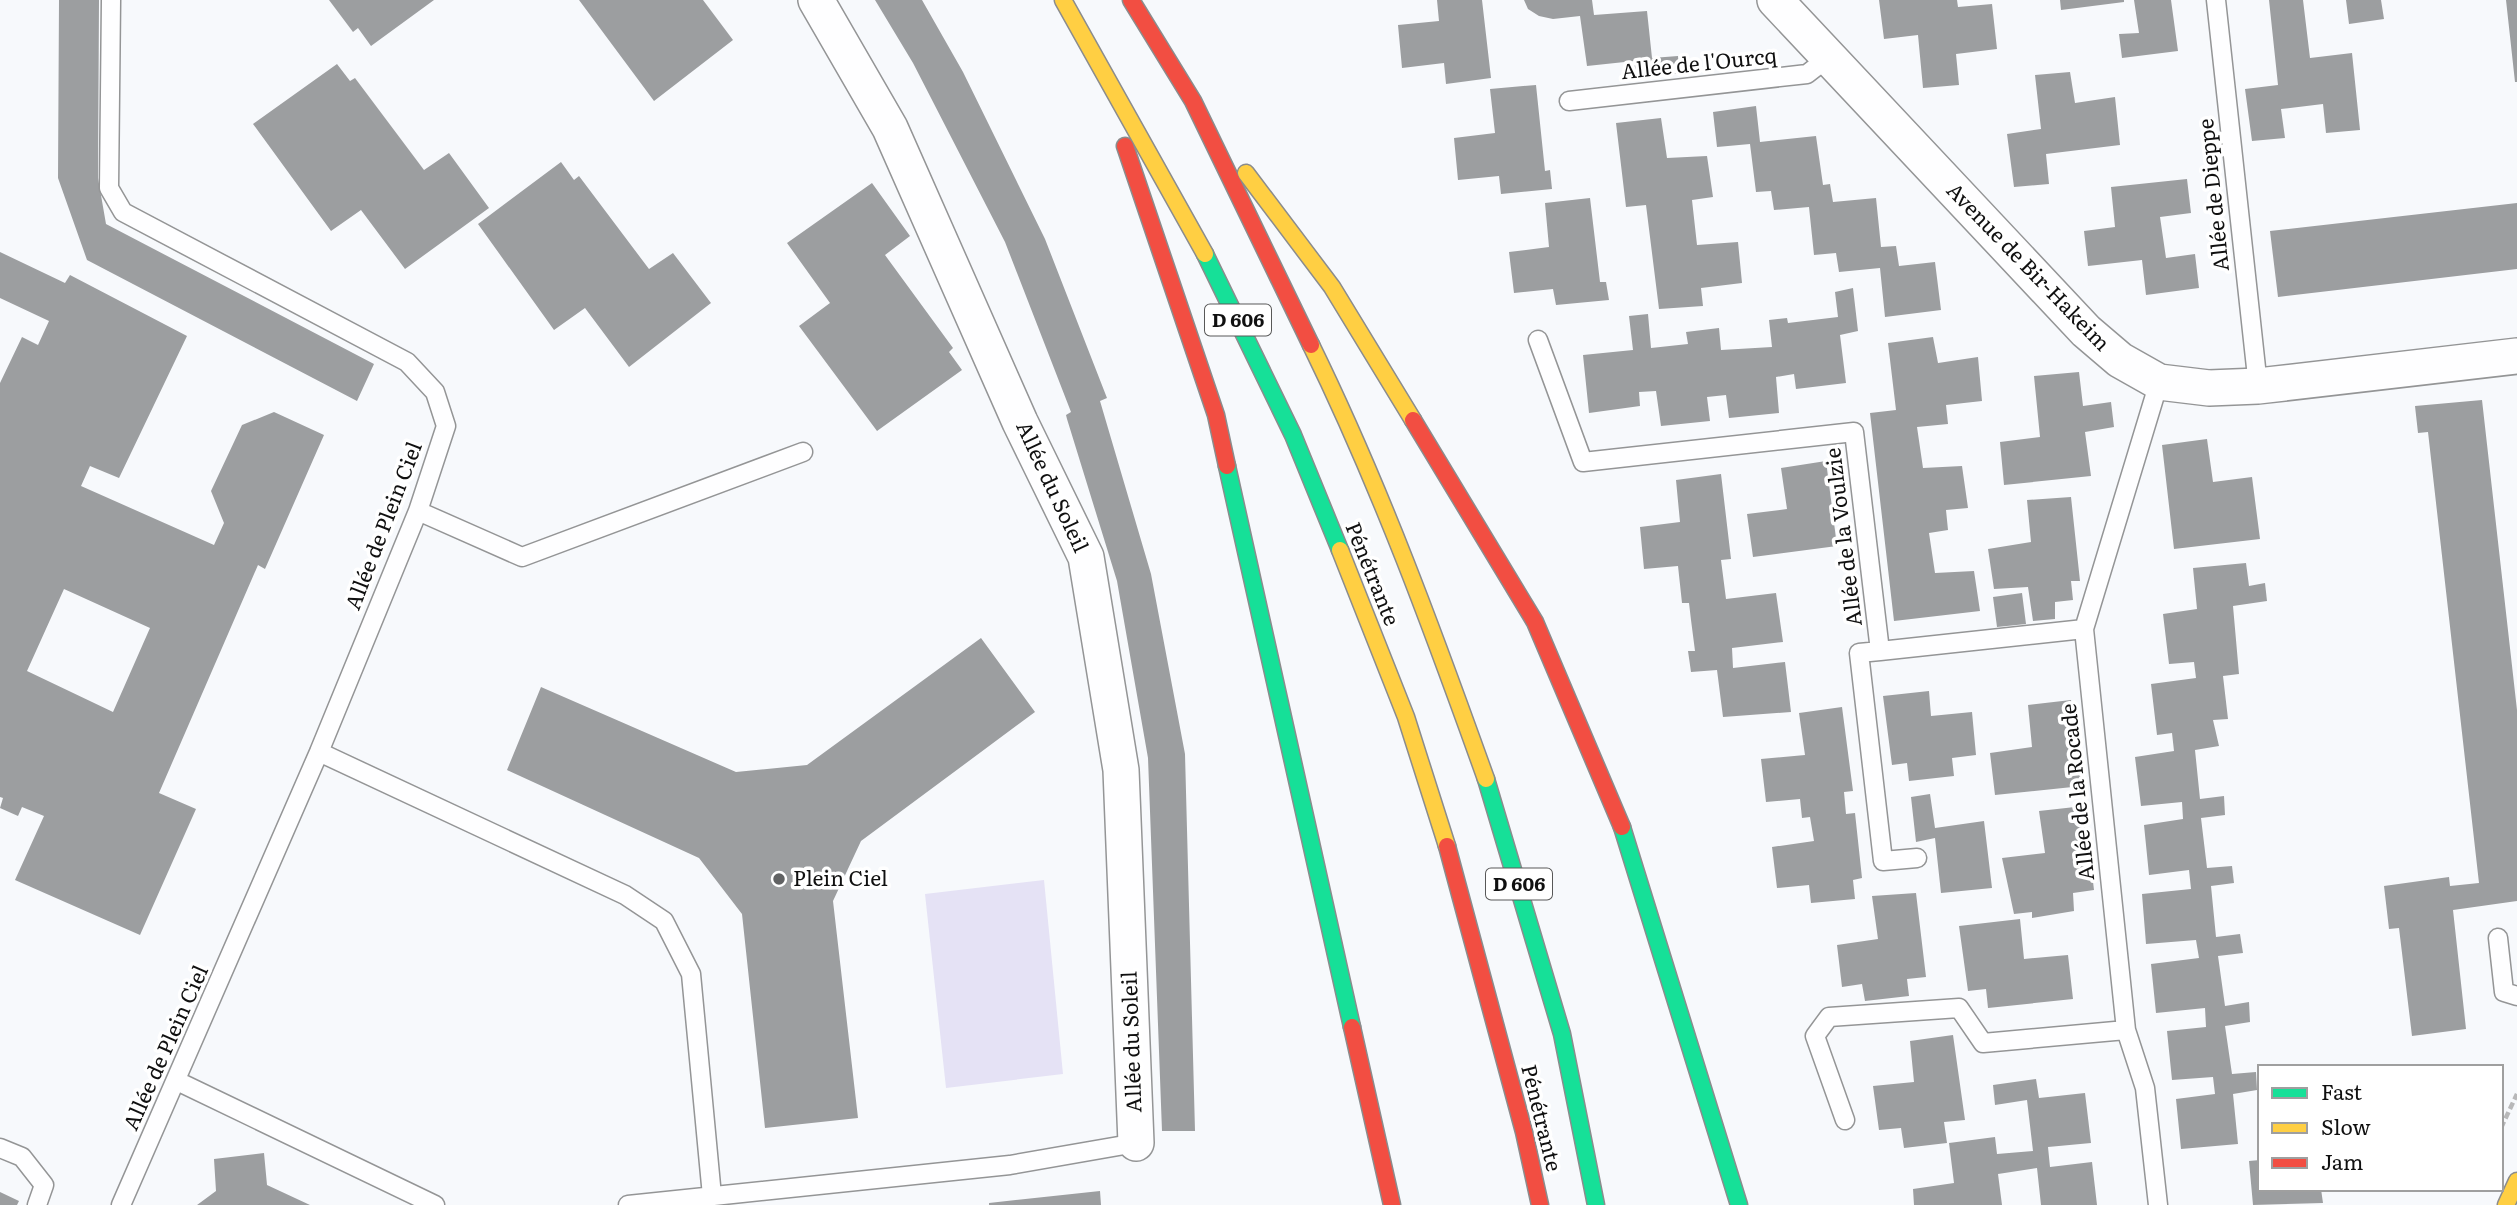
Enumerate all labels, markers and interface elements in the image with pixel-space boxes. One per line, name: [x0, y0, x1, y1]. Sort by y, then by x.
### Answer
street label: Allée de l'Ourcq: [1619, 38, 1779, 85]
street label: Allée de Dieppe: [2188, 117, 2235, 273]
street label: Avenue de Bir-Hakeim: [1941, 174, 2119, 356]
road number: D 606: [1205, 304, 1271, 336]
street label: Allée du Soleil: [1010, 415, 1098, 557]
street label: Allée de Plein Ciel: [335, 437, 428, 614]
street label: Allée de la Voulzie: [1815, 446, 1868, 628]
street label: Pénétrante: [1339, 517, 1409, 630]
street label: Allée de la Rocade: [2051, 702, 2100, 882]
place label: Plein Ciel: [793, 861, 888, 892]
road number: D 606: [1486, 869, 1552, 900]
marker: Plein Ciel: [771, 871, 787, 887]
street label: Allée de Plein Ciel: [113, 959, 214, 1135]
street label: Allée du Soleil: [1112, 971, 1147, 1113]
street label: Pénétrante: [1515, 1061, 1572, 1174]
legend: [2258, 1065, 2503, 1191]
text: Fast: [2321, 1075, 2362, 1106]
text: Slow: [2321, 1110, 2371, 1141]
text: Jam: [2321, 1145, 2363, 1176]

